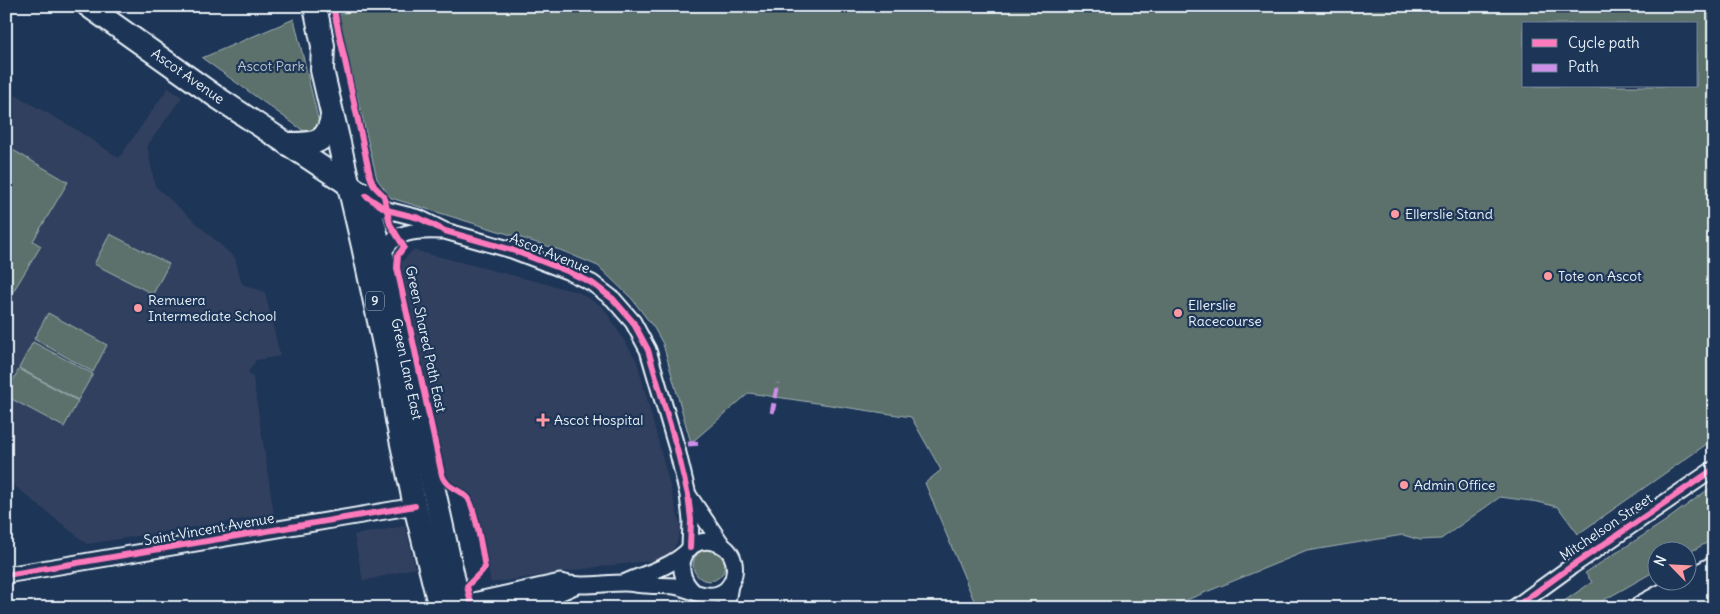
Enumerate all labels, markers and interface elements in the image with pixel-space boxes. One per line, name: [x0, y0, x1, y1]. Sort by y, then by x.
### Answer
legend: [1522, 22, 1698, 88]
text: Cycle path: [1568, 33, 1640, 52]
street label: Ascot Avenue: [148, 44, 228, 108]
park label: Ascot Park: [237, 57, 305, 75]
text: Path: [1568, 57, 1599, 76]
place label: Ellerslie Stand: [1405, 205, 1493, 223]
marker: Ellerslie Stand: [1389, 208, 1401, 220]
street label: Ascot Avenue: [507, 229, 593, 277]
street label: Green Shared Path East: [402, 264, 450, 414]
place label: Tote on Ascot: [1558, 267, 1642, 285]
marker: Tote on Ascot: [1542, 270, 1554, 282]
place label: Remuera Intermediate School: [148, 291, 276, 325]
road number: 9: [366, 292, 384, 310]
place label: Ellerslie Racecourse: [1188, 296, 1262, 330]
marker: Remuera Intermediate School: [132, 302, 144, 314]
marker: Ellerslie Racecourse: [1172, 307, 1184, 319]
street label: Green Lane East: [387, 316, 427, 422]
place label: Ascot Hospital: [554, 411, 643, 429]
marker: Ascot Hospital: [536, 413, 550, 427]
place label: Admin Office: [1414, 476, 1496, 494]
marker: Admin Office: [1398, 479, 1410, 491]
street label: Mitchelson Street: [1556, 489, 1656, 565]
street label: Saint Vincent Avenue: [142, 509, 276, 549]
north arrow: [1648, 542, 1698, 592]
text: N: [1650, 553, 1670, 569]

